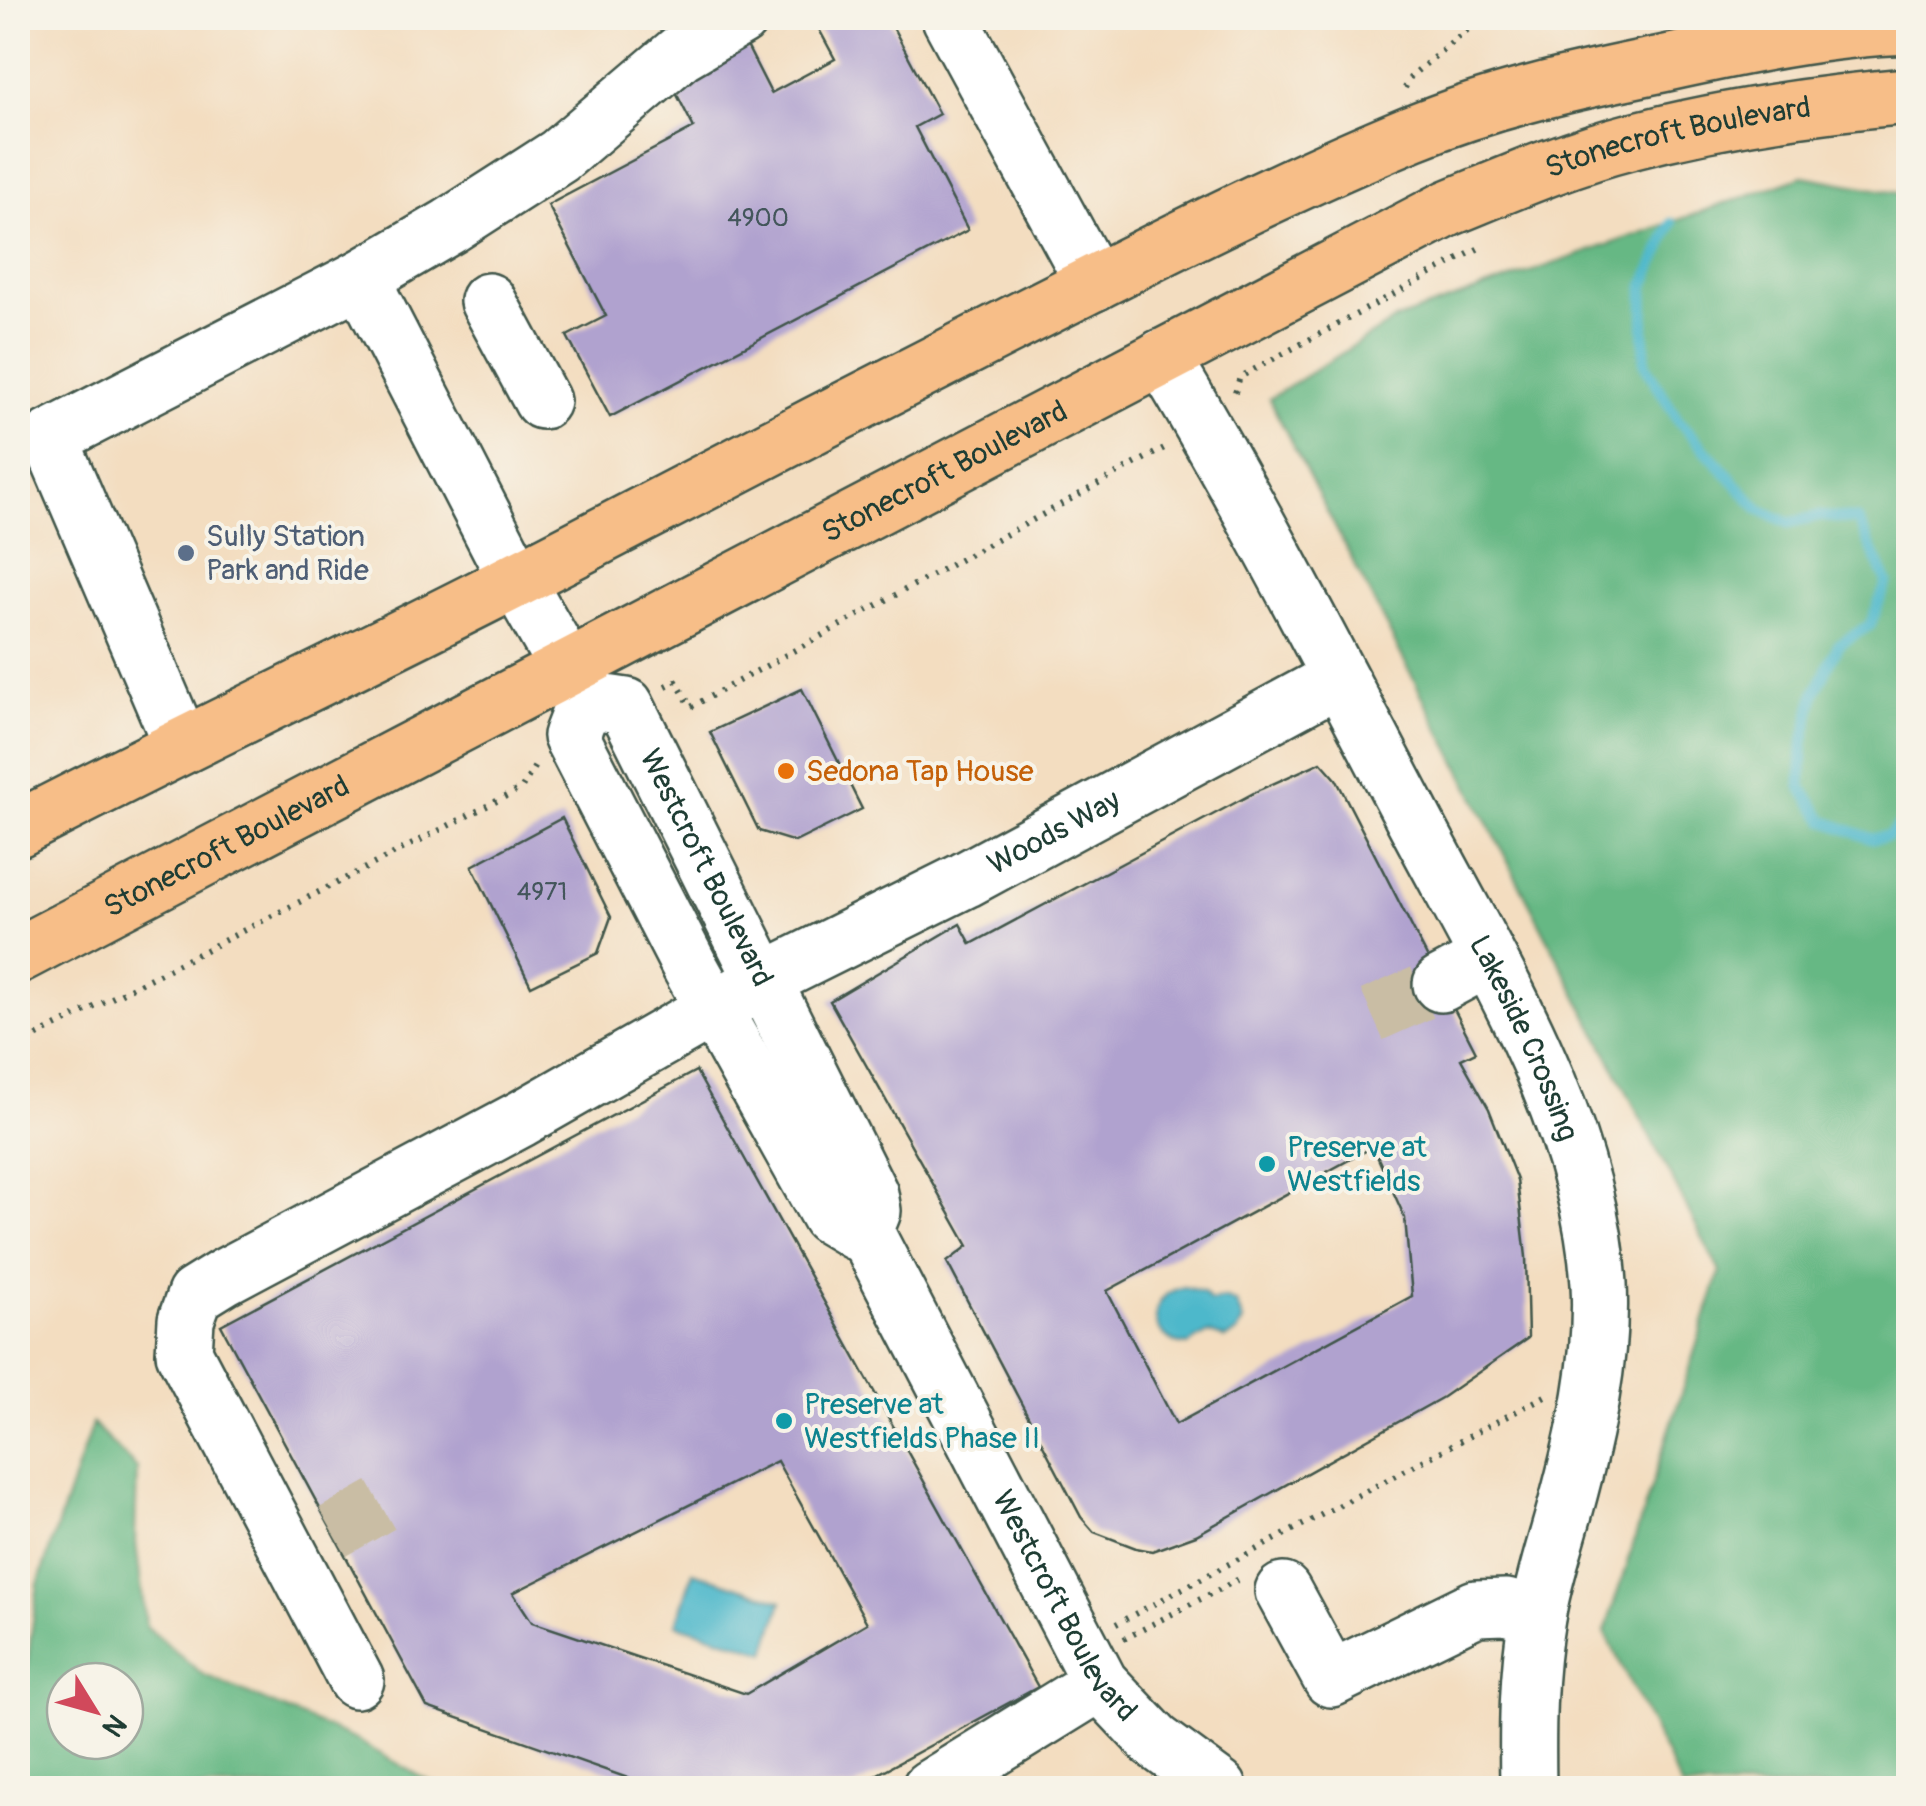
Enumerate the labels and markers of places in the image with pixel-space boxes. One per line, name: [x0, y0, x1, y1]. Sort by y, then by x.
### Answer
place label: Sully Station Park and Ride: [206, 518, 369, 589]
marker: Sully Station Park and Ride: [175, 542, 197, 564]
place label: Sedona Tap House: [806, 753, 1034, 790]
marker: Sedona Tap House: [775, 760, 797, 782]
place label: Preserve at Westfields: [1287, 1129, 1428, 1200]
marker: Preserve at Westfields: [1256, 1153, 1278, 1175]
place label: Preserve at Westfields Phase II: [804, 1386, 1040, 1457]
marker: Preserve at Westfields Phase II: [773, 1410, 795, 1432]

